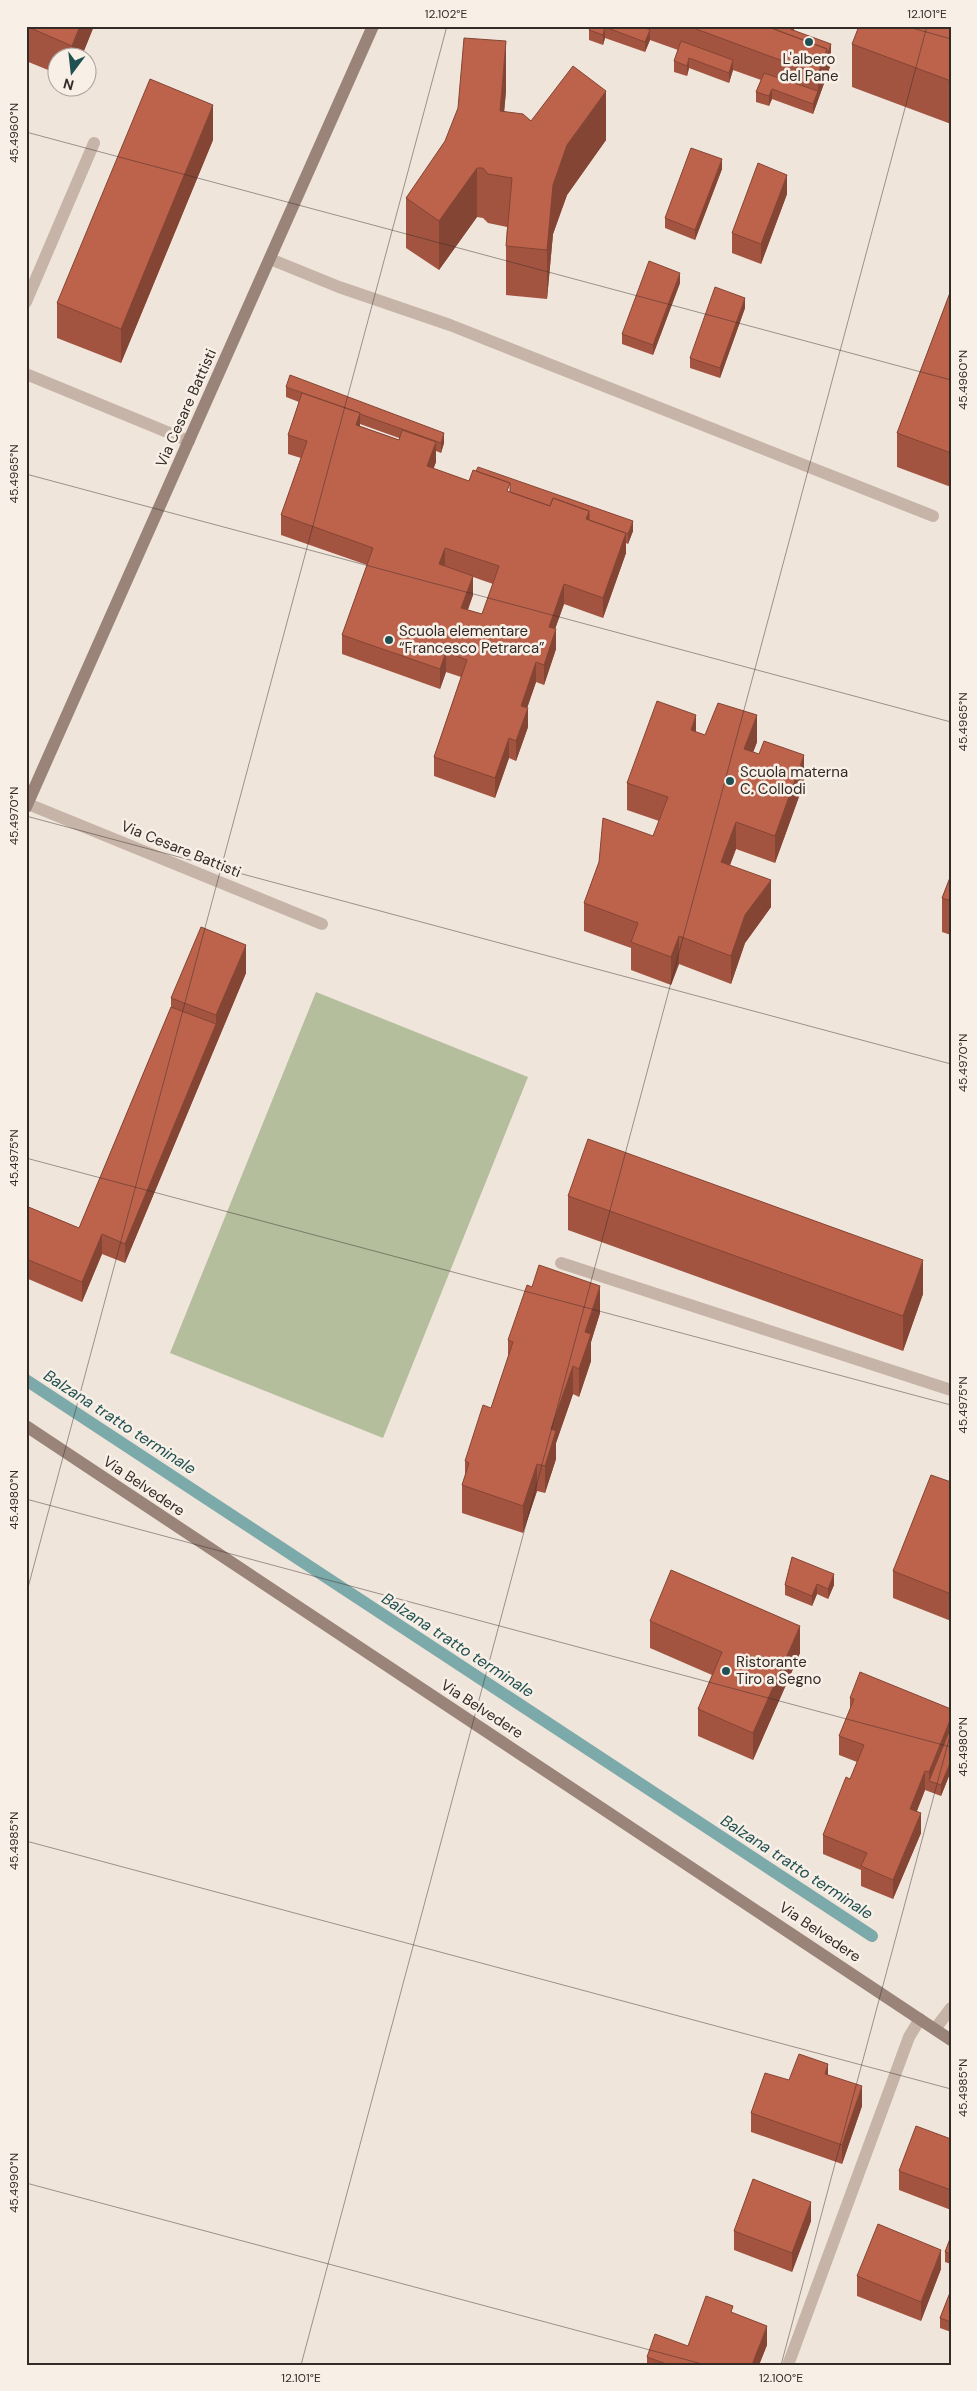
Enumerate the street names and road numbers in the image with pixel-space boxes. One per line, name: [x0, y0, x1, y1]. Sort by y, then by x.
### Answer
street label: Via Cesare Battisti: [151, 346, 221, 470]
street label: Via Cesare Battisti: [118, 816, 244, 882]
street label: Via Belvedere: [99, 1451, 189, 1521]
street label: Via Belvedere: [437, 1675, 527, 1743]
street label: Via Belvedere: [775, 1897, 865, 1967]

